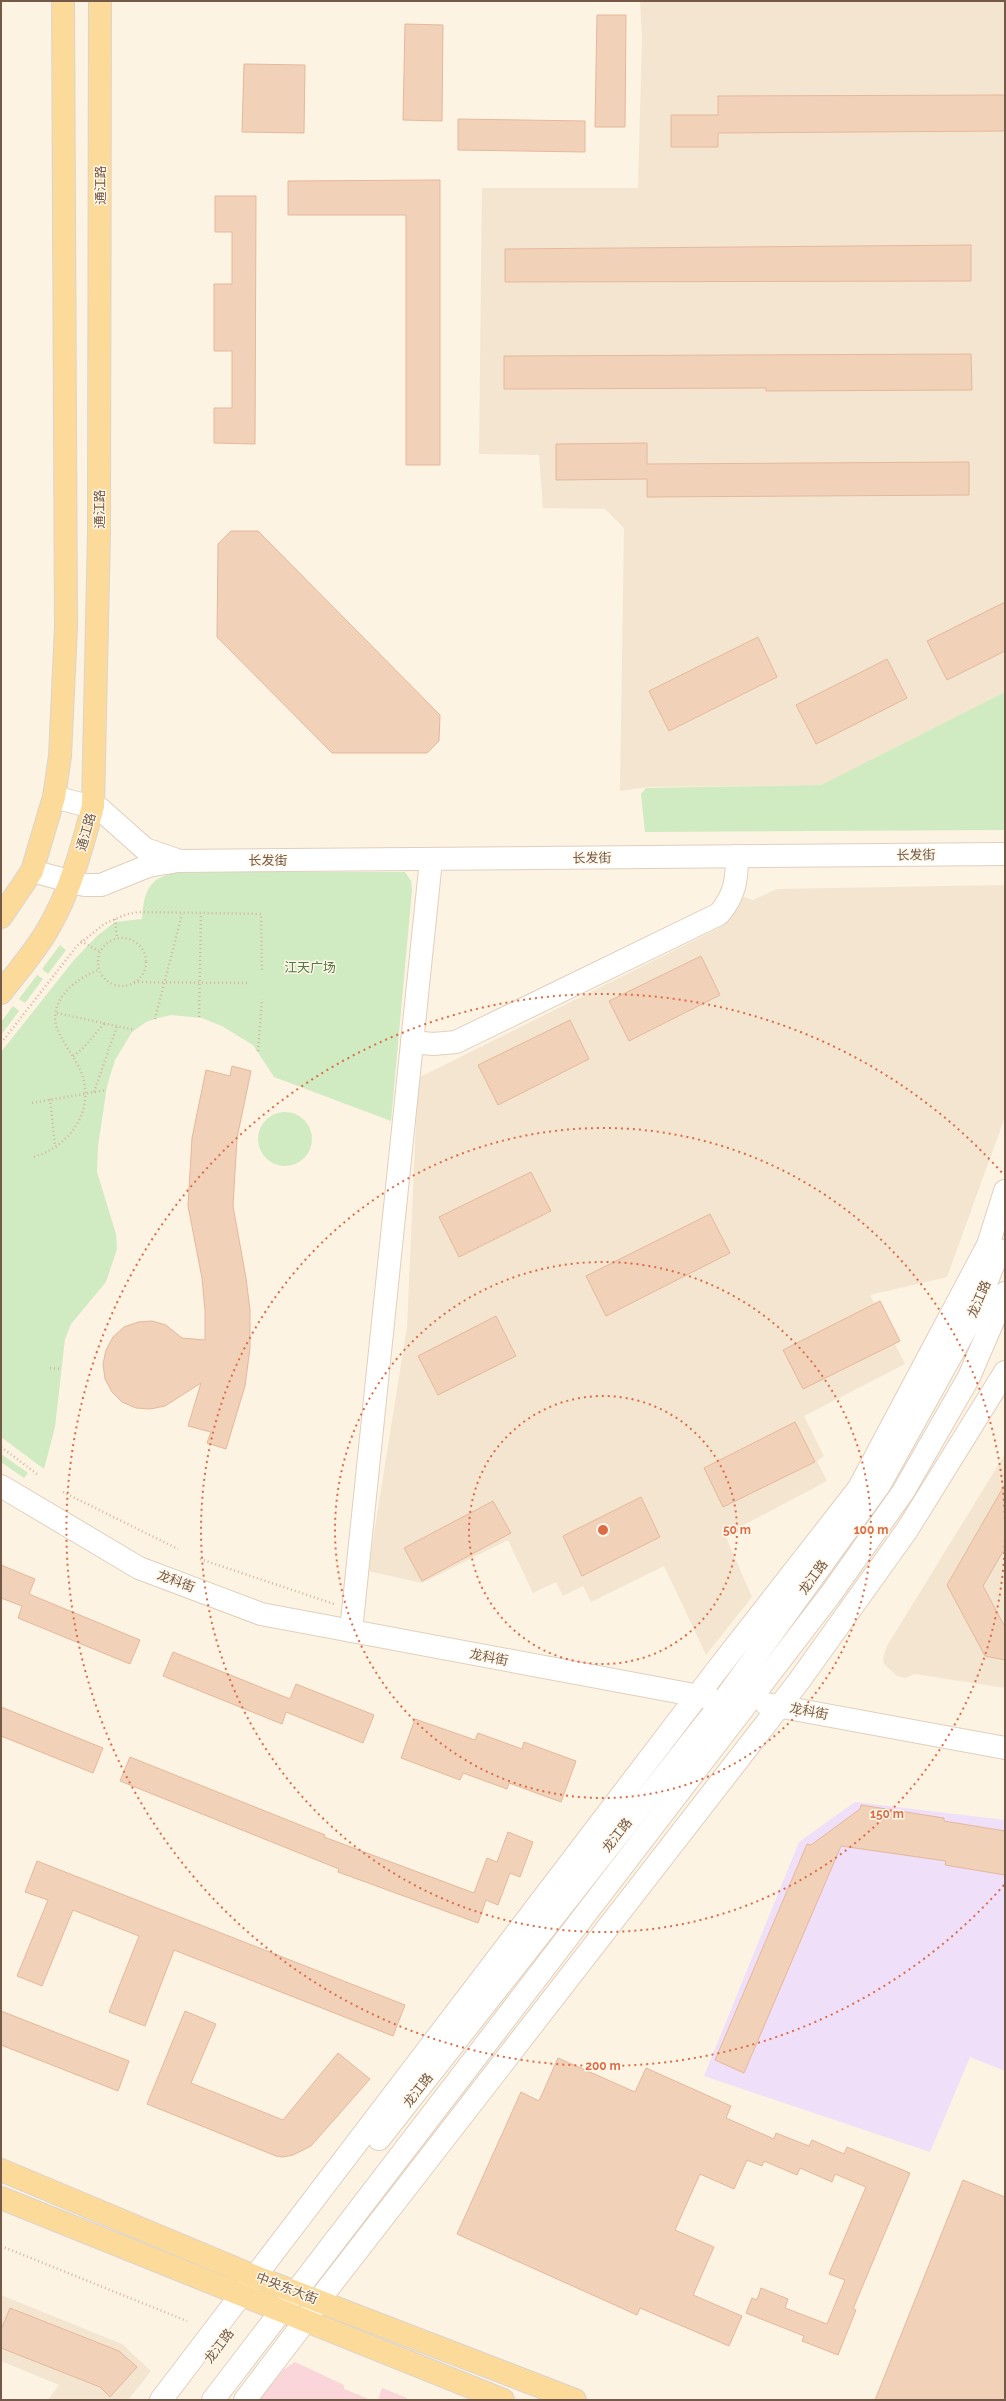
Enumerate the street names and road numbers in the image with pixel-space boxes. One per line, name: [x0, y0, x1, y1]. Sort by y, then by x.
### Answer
street label: 通江路: [93, 165, 108, 205]
street label: 通江路: [92, 489, 107, 529]
street label: 通江路: [73, 811, 99, 853]
street label: 长发街: [896, 847, 936, 863]
street label: 长发街: [572, 850, 612, 866]
street label: 长发街: [248, 853, 288, 868]
street label: 龙江路: [964, 1278, 994, 1320]
street label: 龙江路: [795, 1557, 831, 1597]
street label: 龙科街: [155, 1567, 197, 1595]
street label: 龙科街: [468, 1646, 510, 1668]
street label: 龙科街: [788, 1700, 830, 1722]
street label: 龙江路: [599, 1815, 635, 1855]
street label: 龙江路: [400, 2070, 436, 2110]
street label: 中央东大街: [254, 2269, 320, 2307]
street label: 龙江路: [201, 2326, 237, 2366]

